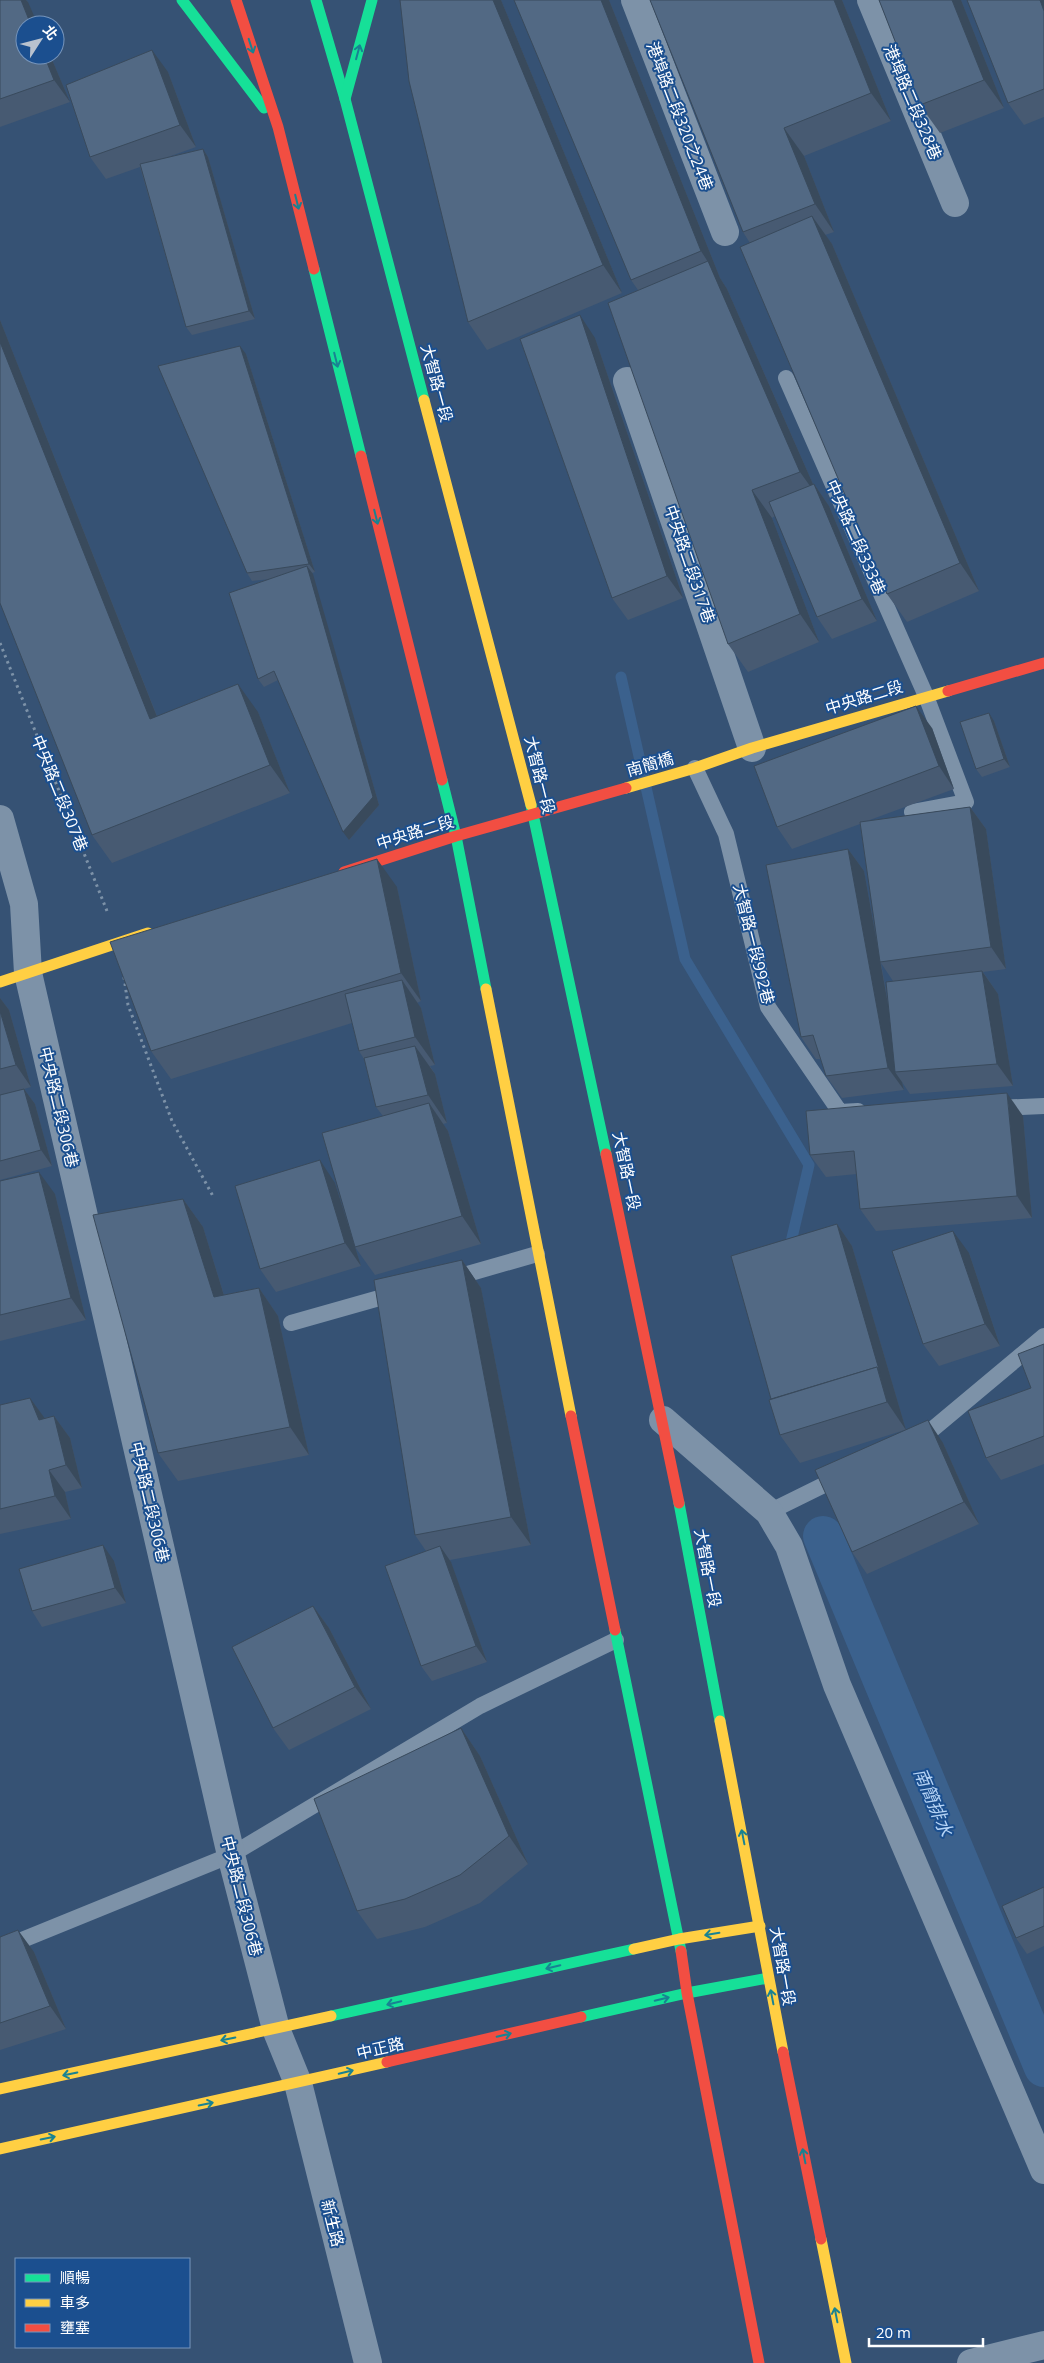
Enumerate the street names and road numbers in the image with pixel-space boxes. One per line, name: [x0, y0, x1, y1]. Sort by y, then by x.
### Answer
street label: 港埠路二段320之24巷: [641, 38, 719, 194]
street label: 港埠路二段328巷: [879, 41, 947, 163]
street label: 大智路一段: [416, 342, 458, 424]
street label: 中央路二段333巷: [821, 476, 891, 598]
street label: 中央路二段317巷: [660, 502, 720, 626]
street label: 中央路二段: [823, 675, 905, 719]
street label: 中央路二段307巷: [27, 732, 93, 854]
street label: 大智路一段: [520, 734, 560, 816]
street label: 南簡橋: [624, 747, 676, 781]
street label: 中央路二段: [374, 810, 456, 854]
street label: 大智路一段992巷: [728, 881, 780, 1007]
street label: 中央路二段306巷: [34, 1044, 84, 1170]
street label: 大智路一段: [608, 1130, 646, 1212]
street label: 中央路二段306巷: [125, 1439, 175, 1565]
street label: 大智路一段: [690, 1527, 726, 1609]
street label: 中央路二段306巷: [216, 1833, 268, 1959]
street label: 大智路一段: [765, 1925, 801, 2007]
street label: 中正路: [354, 2032, 406, 2064]
street label: 新生路: [317, 2197, 349, 2249]

